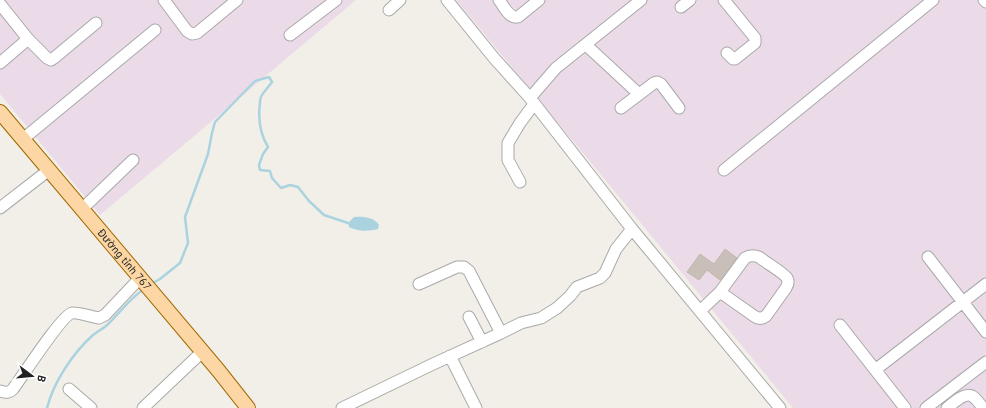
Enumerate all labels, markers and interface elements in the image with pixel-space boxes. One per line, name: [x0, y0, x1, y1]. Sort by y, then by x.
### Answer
street label: Đường tỉnh 767: [94, 225, 154, 293]
north arrow: [12, 356, 52, 396]
text: B: [34, 374, 49, 384]

